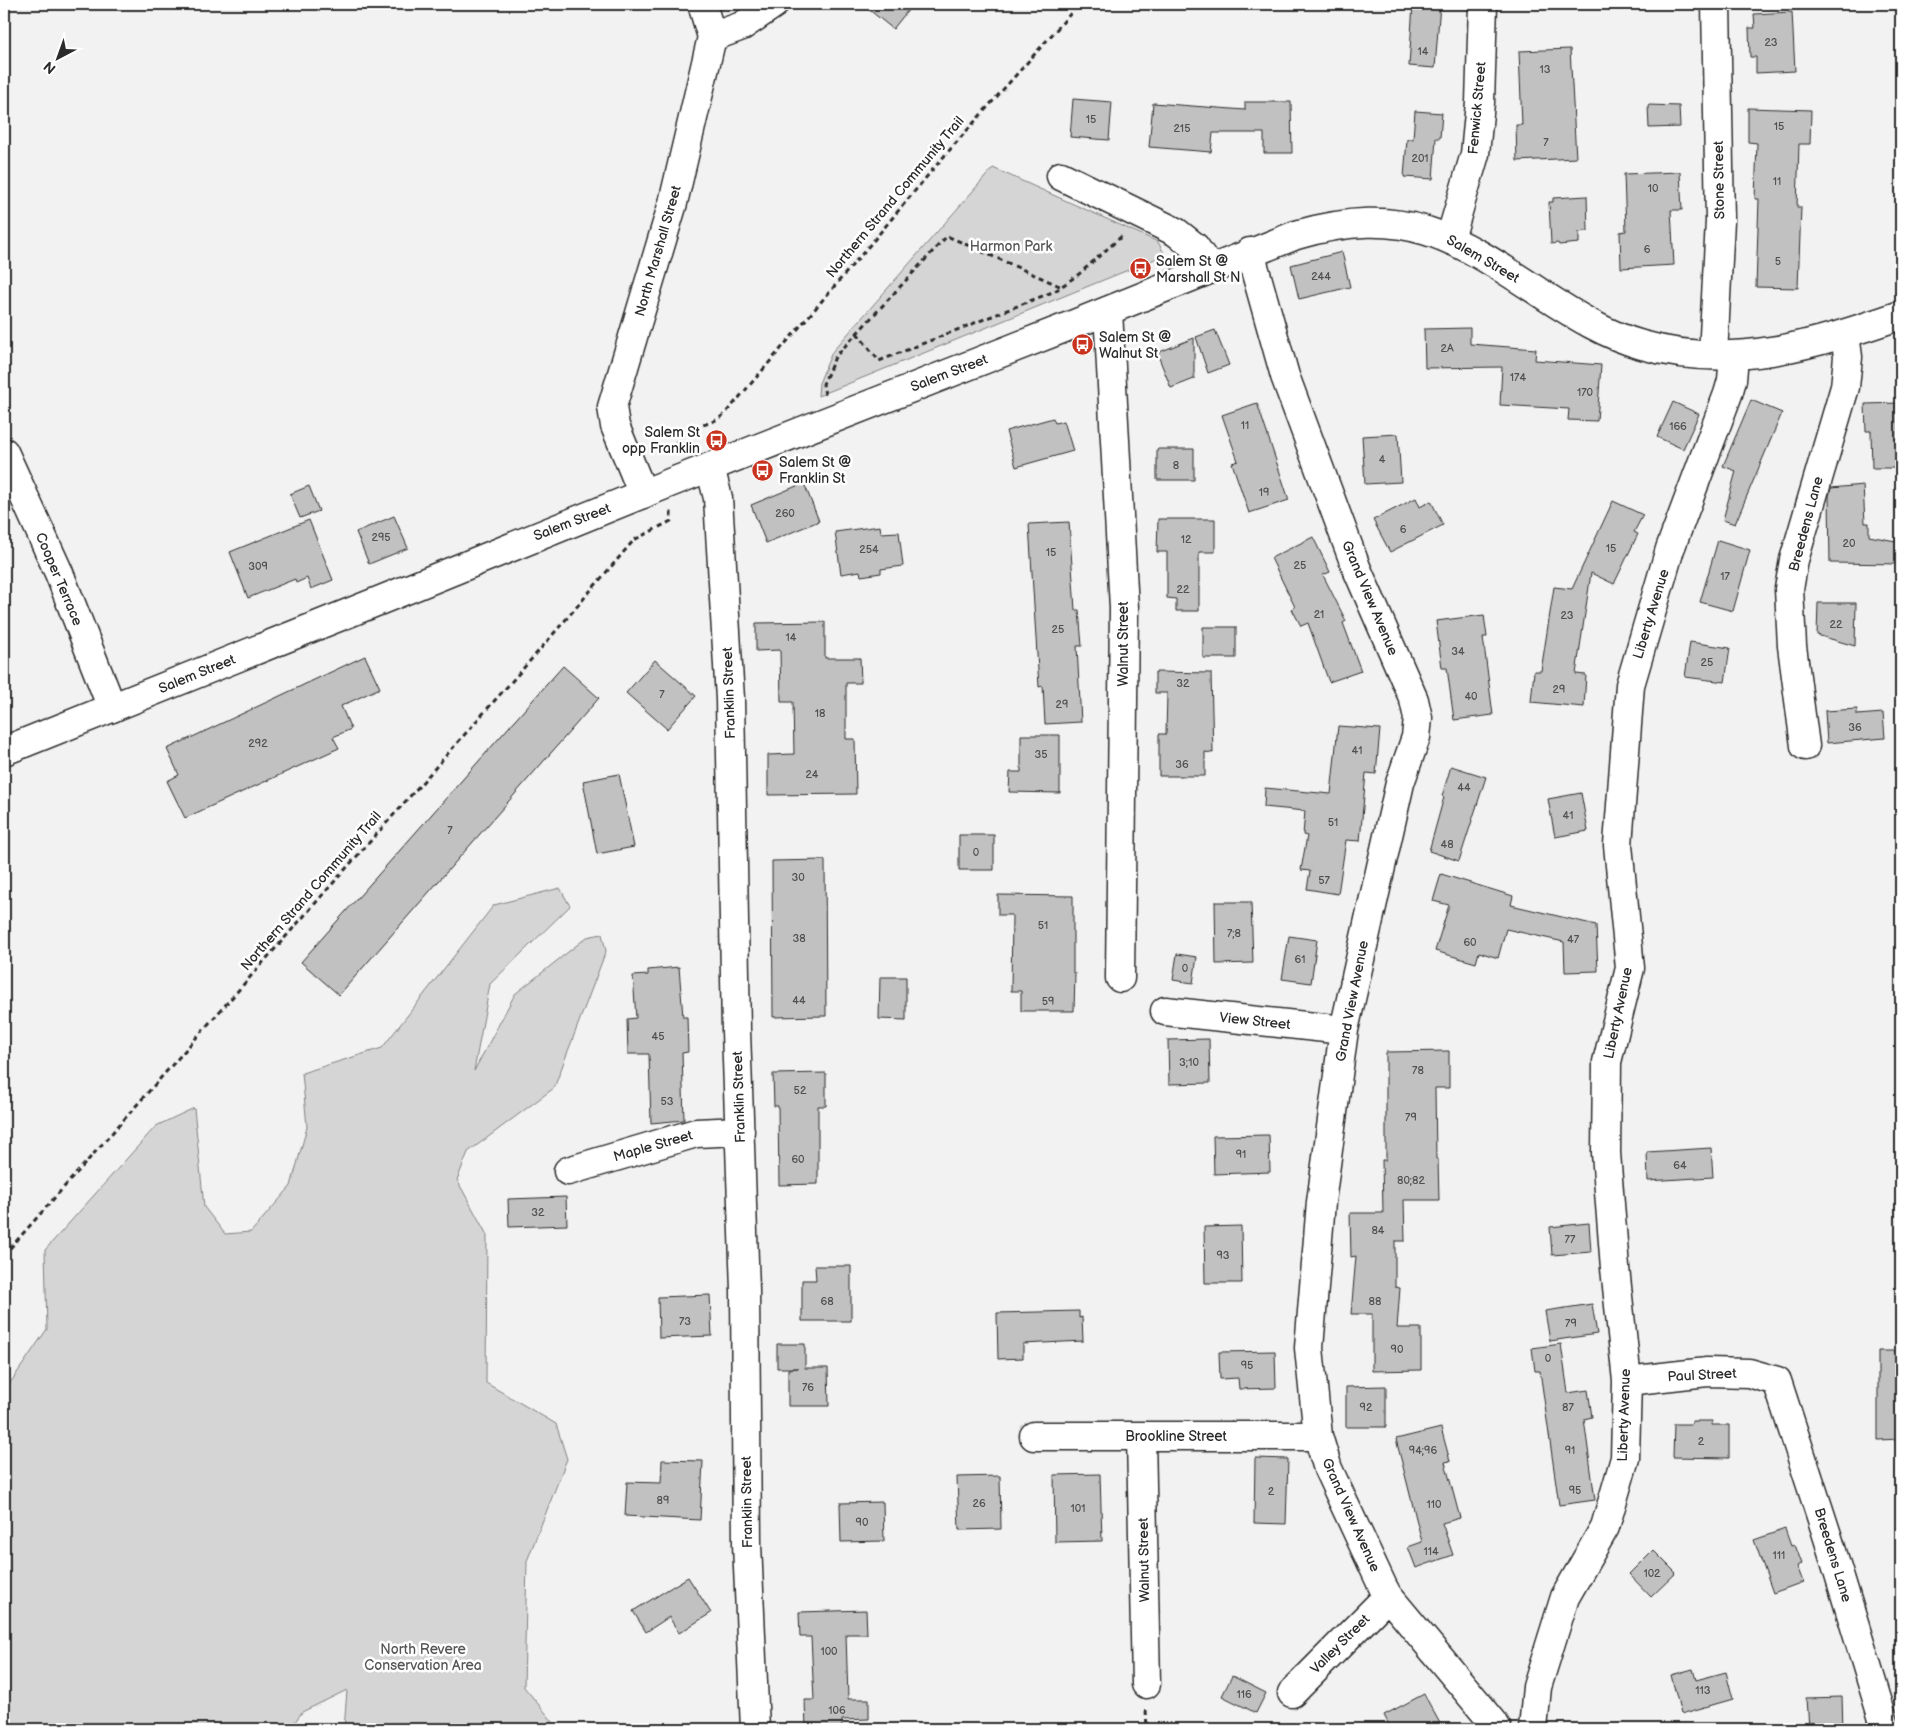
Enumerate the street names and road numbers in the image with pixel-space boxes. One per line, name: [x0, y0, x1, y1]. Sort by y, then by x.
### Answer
street label: Fenwick Street: [1464, 60, 1490, 155]
street label: Northern Strand Community Trail: [822, 113, 968, 281]
street label: Stone Street: [1710, 140, 1728, 219]
street label: North Marshall Street: [631, 183, 685, 318]
street label: Salem Street: [1444, 231, 1523, 287]
street label: Salem Street: [908, 350, 991, 395]
street label: Breedens Lane: [1785, 475, 1827, 573]
street label: Salem Street: [531, 499, 614, 544]
street label: Cooper Terrace: [32, 530, 86, 628]
street label: Grand View Avenue: [1338, 538, 1402, 658]
street label: Liberty Avenue: [1629, 567, 1673, 661]
street label: Walnut Street: [1115, 601, 1132, 686]
street label: Franklin Street: [719, 646, 739, 739]
street label: Salem Street: [156, 651, 238, 697]
street label: Northern Strand Community Trail: [237, 808, 385, 974]
street label: Grand View Avenue: [1332, 939, 1372, 1063]
street label: Liberty Avenue: [1600, 966, 1636, 1060]
street label: View Street: [1219, 1009, 1292, 1033]
street label: Franklin Street: [729, 1050, 749, 1143]
street label: Maple Street: [612, 1126, 695, 1165]
street label: Paul Street: [1667, 1365, 1738, 1385]
street label: Liberty Avenue: [1614, 1368, 1634, 1462]
street label: Brookline Street: [1125, 1428, 1228, 1445]
street label: Franklin Street: [738, 1455, 756, 1548]
street label: Grand View Avenue: [1318, 1455, 1384, 1575]
street label: Breedens Lane: [1811, 1506, 1855, 1604]
street label: Walnut Street: [1135, 1517, 1153, 1603]
street label: Valley Street: [1307, 1610, 1374, 1677]

